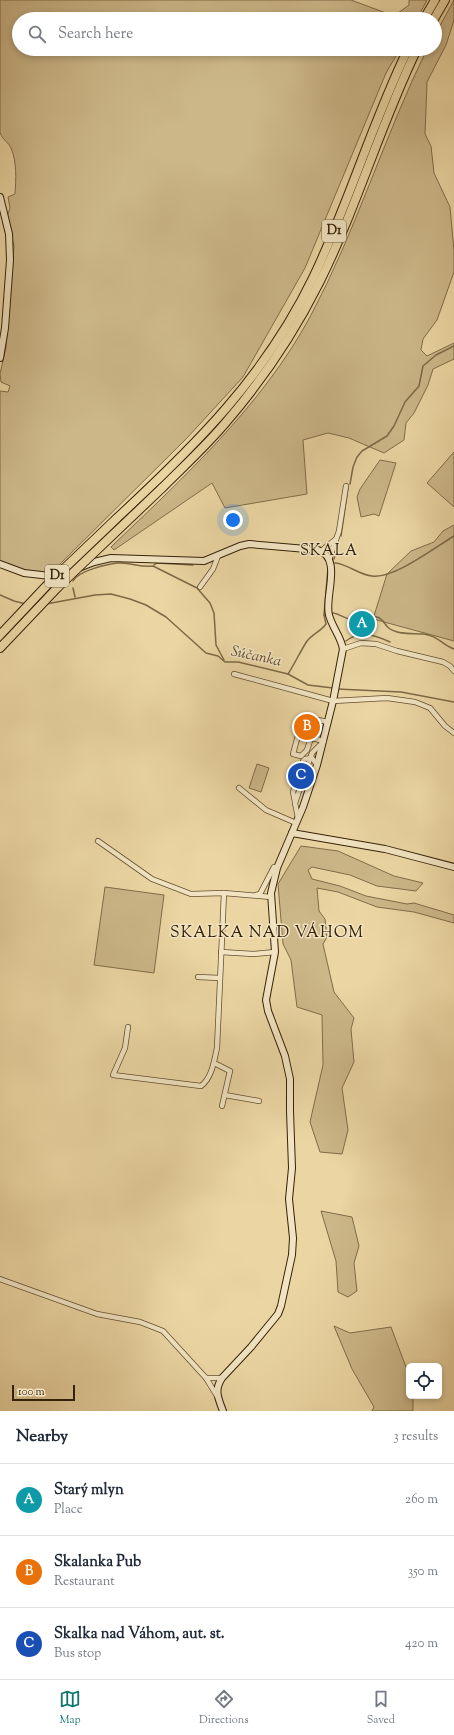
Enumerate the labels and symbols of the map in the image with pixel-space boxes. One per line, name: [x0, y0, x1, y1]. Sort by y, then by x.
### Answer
road number: D1: [322, 220, 346, 242]
your location: [223, 510, 243, 530]
district label: SKALA: [300, 541, 358, 562]
road number: D1: [45, 565, 69, 587]
pin: A: [349, 609, 375, 639]
water label: Súčanka: [229, 641, 283, 673]
pin: B: [294, 712, 320, 742]
pin: C: [288, 761, 314, 791]
district label: SKALKA NAD VÁHOM: [170, 922, 364, 945]
scale bar: [12, 1383, 75, 1402]

